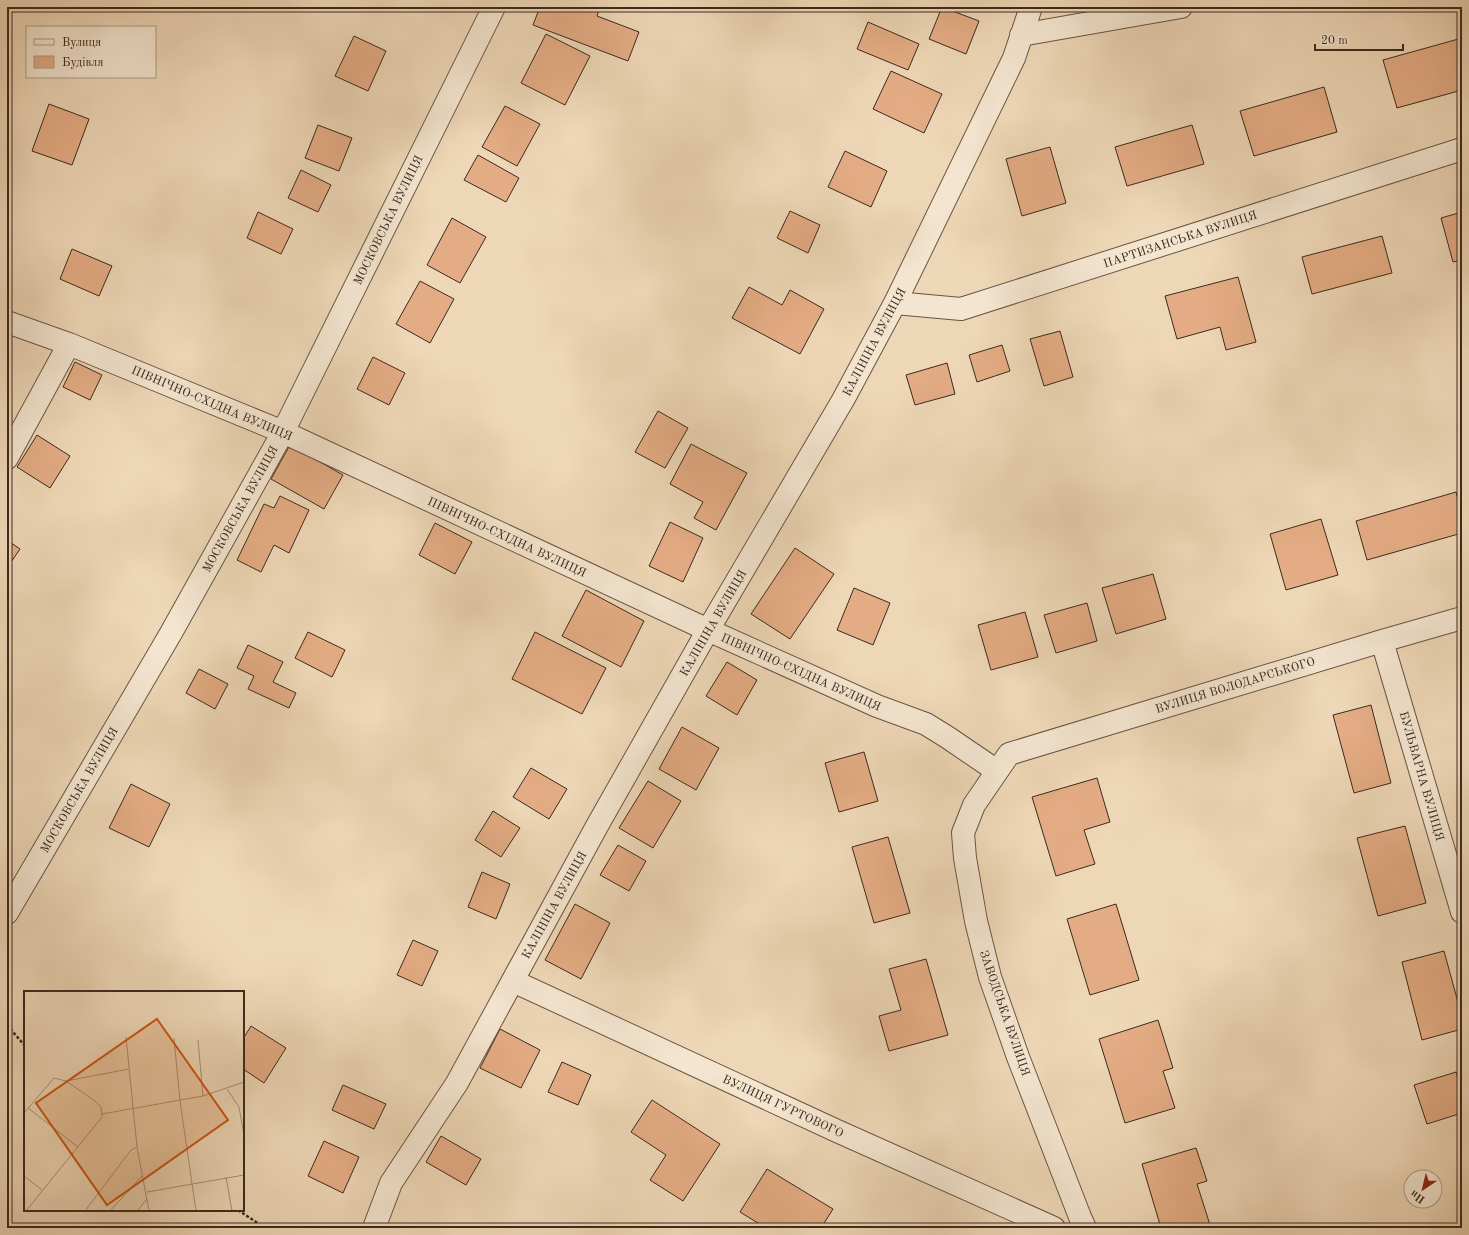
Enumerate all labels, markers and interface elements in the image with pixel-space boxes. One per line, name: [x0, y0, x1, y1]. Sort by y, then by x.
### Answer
legend: [26, 26, 156, 78]
scale bar: [1315, 26, 1403, 52]
text: 20 m: [1321, 35, 1348, 47]
text: Вулиця: [62, 37, 101, 49]
text: Будівля: [62, 56, 104, 69]
street label: МОСКОВСЬКА ВУЛИЦЯ: [352, 154, 426, 287]
street label: ПАРТИЗАНСЬКА ВУЛИЦЯ: [1102, 209, 1259, 271]
street label: КАЛІНІНА ВУЛИЦЯ: [841, 286, 909, 399]
street label: ПІВНІЧНО-СХІДНА ВУЛИЦЯ: [129, 364, 294, 443]
street label: МОСКОВСЬКА ВУЛИЦЯ: [201, 444, 281, 575]
street label: ПІВНІЧНО-СХІДНА ВУЛИЦЯ: [425, 496, 588, 580]
street label: КАЛІНІНА ВУЛИЦЯ: [678, 568, 749, 679]
street label: ПІВНІЧНО-СХІДНА ВУЛИЦЯ: [719, 632, 882, 714]
street label: ВУЛИЦЯ ВОЛОДАРСЬКОГО: [1154, 656, 1317, 716]
street label: БУЛЬВАРНА ВУЛИЦЯ: [1397, 710, 1445, 843]
street label: МОСКОВСЬКА ВУЛИЦЯ: [39, 726, 121, 855]
street label: КАЛІНІНА ВУЛИЦЯ: [520, 850, 589, 961]
street label: ЗАВОДСЬКА ВУЛИЦЯ: [977, 949, 1031, 1078]
inset map: [24, 991, 244, 1211]
street label: ВУЛИЦЯ ГУРТОВОГО: [720, 1074, 845, 1140]
north arrow: [1403, 1169, 1443, 1209]
text: Пн: [1409, 1187, 1427, 1205]

